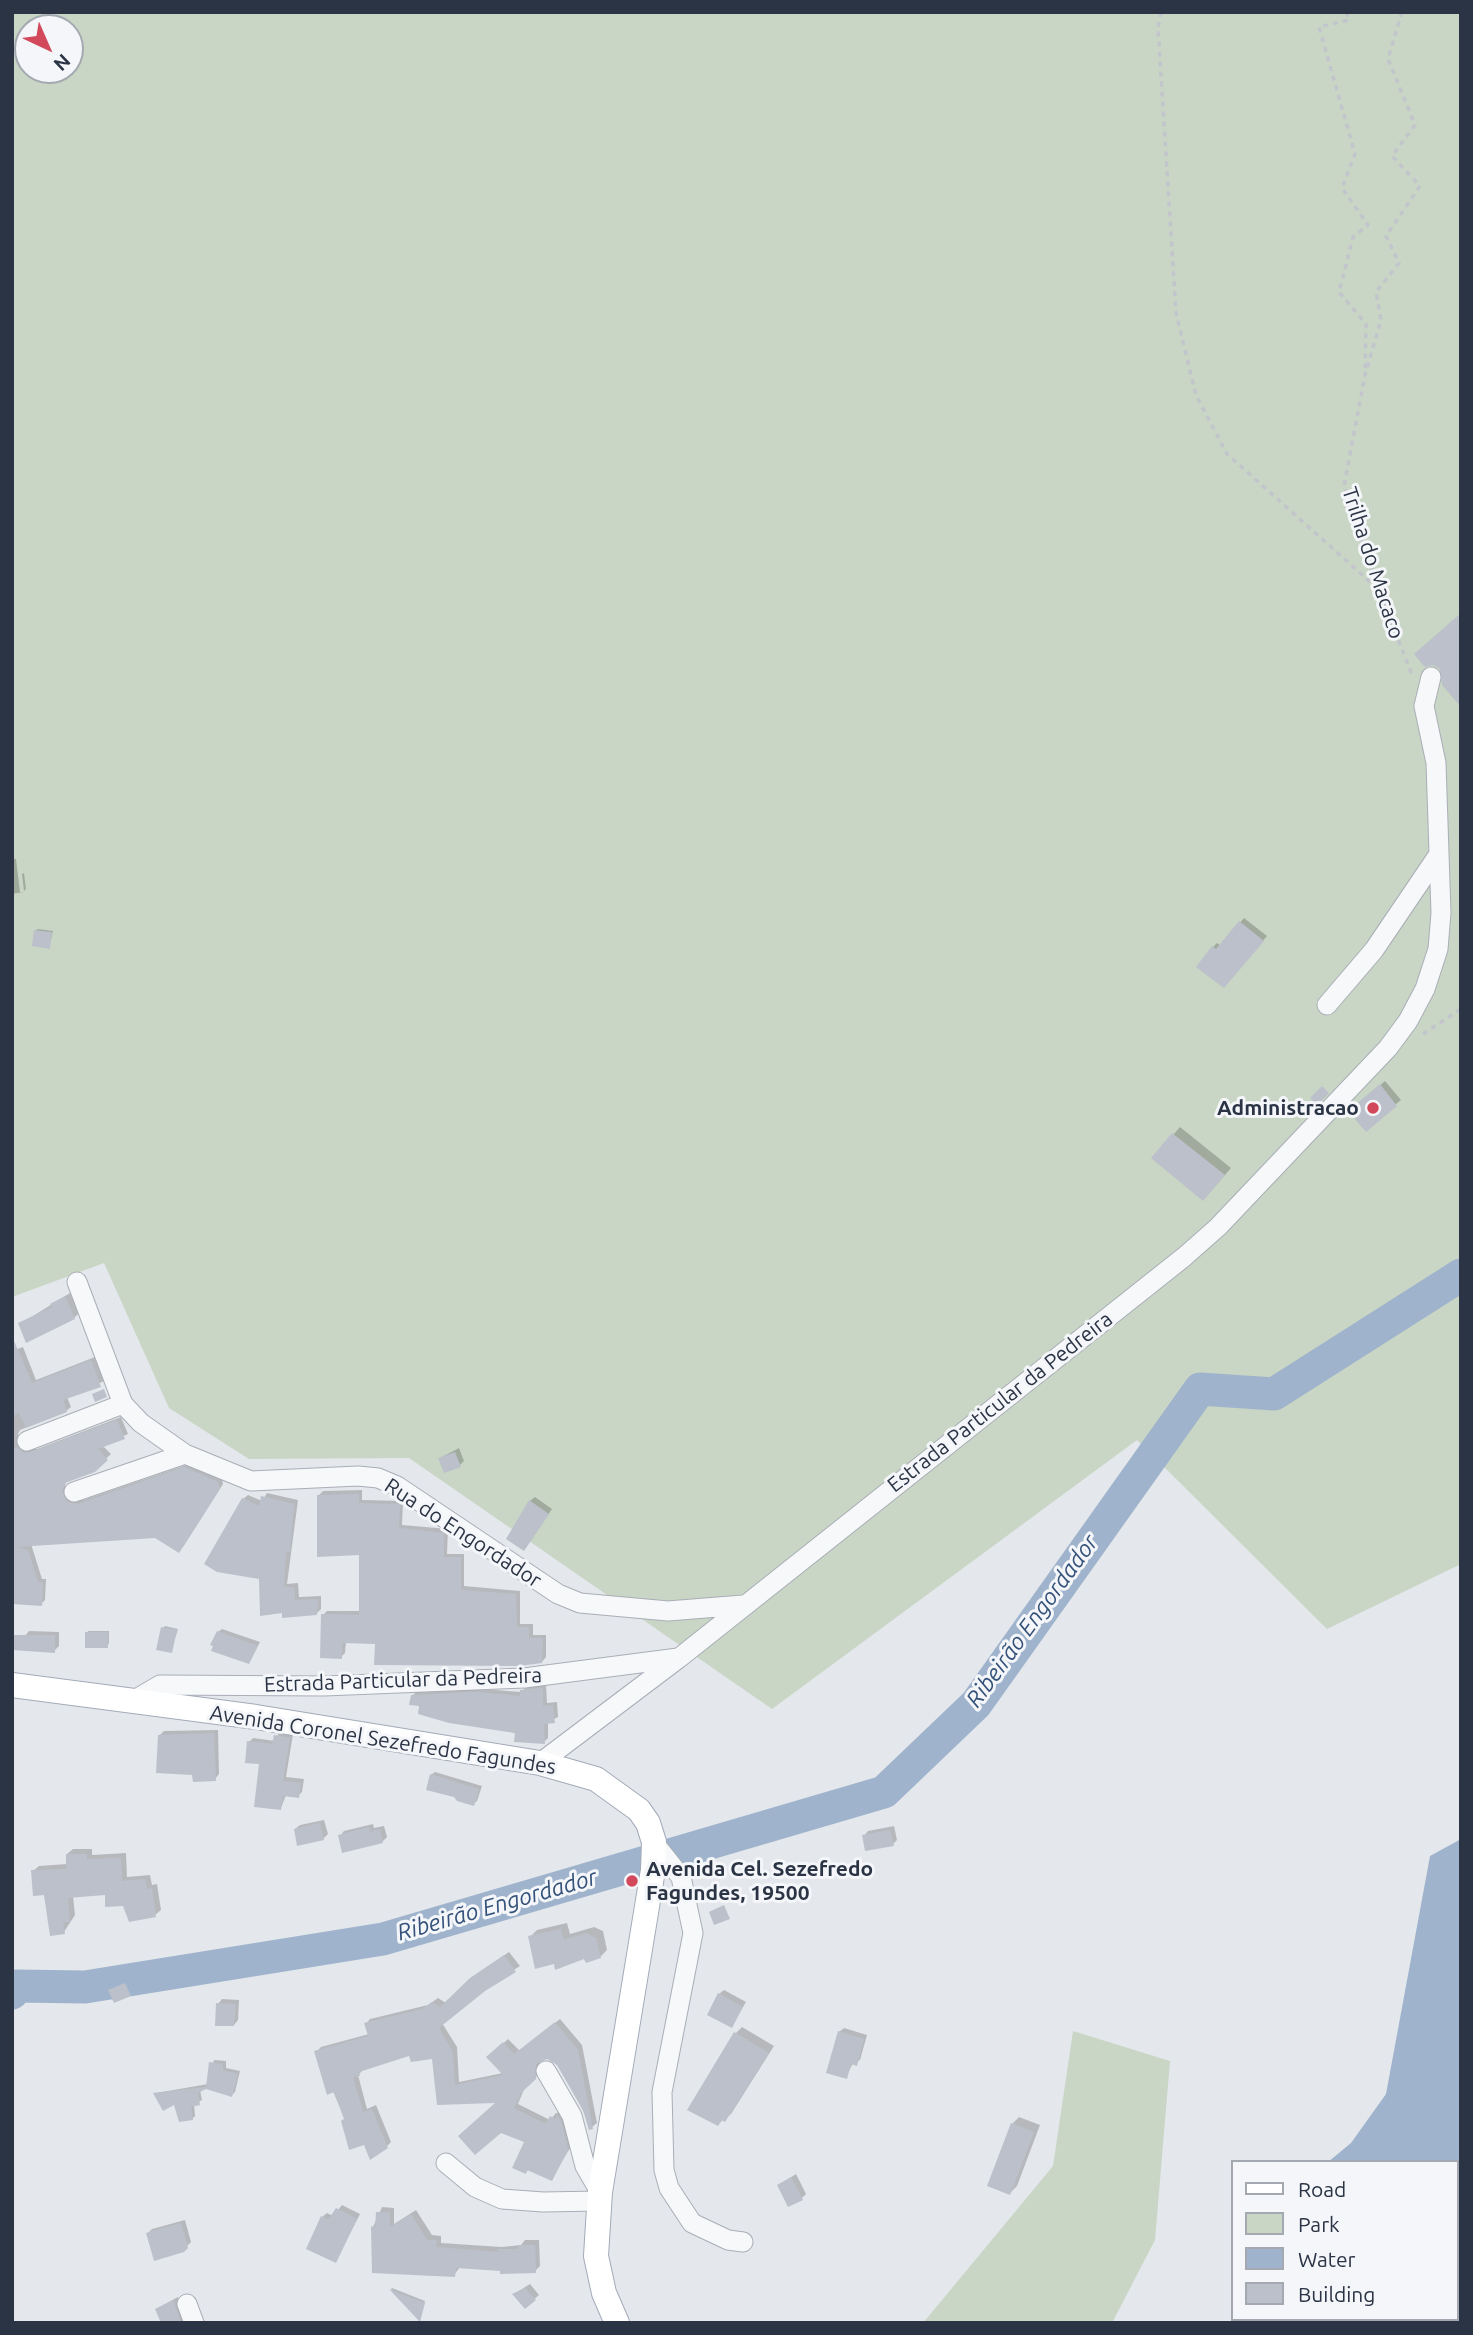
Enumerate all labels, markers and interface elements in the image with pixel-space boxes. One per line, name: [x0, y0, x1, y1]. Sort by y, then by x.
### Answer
north arrow: [14, 14, 84, 84]
text: N: [49, 50, 75, 76]
street label: Trilha do Macaco: [1337, 484, 1409, 642]
place label: Administracao: [1217, 1095, 1359, 1121]
marker: Administracao: [1365, 1100, 1381, 1116]
street label: Estrada Particular da Pedreira: [883, 1306, 1117, 1498]
street label: Rua do Engordador: [380, 1473, 546, 1593]
water label: Ribeirão Engordador: [960, 1529, 1104, 1713]
street label: Estrada Particular da Pedreira: [263, 1663, 543, 1697]
street label: Avenida Coronel Sezefredo Fagundes: [208, 1700, 558, 1780]
place label: Avenida Cel. Sezefredo Fagundes, 19500: [646, 1856, 873, 1906]
water label: Ribeirão Engordador: [394, 1863, 600, 1947]
marker: Avenida Cel. Sezefredo Fagundes, 19500: [624, 1873, 640, 1889]
legend: [1232, 2160, 1459, 2321]
text: Road: [1298, 2177, 1346, 2201]
text: Park: [1298, 2212, 1340, 2236]
text: Water: [1298, 2247, 1356, 2271]
text: Building: [1298, 2282, 1375, 2306]

